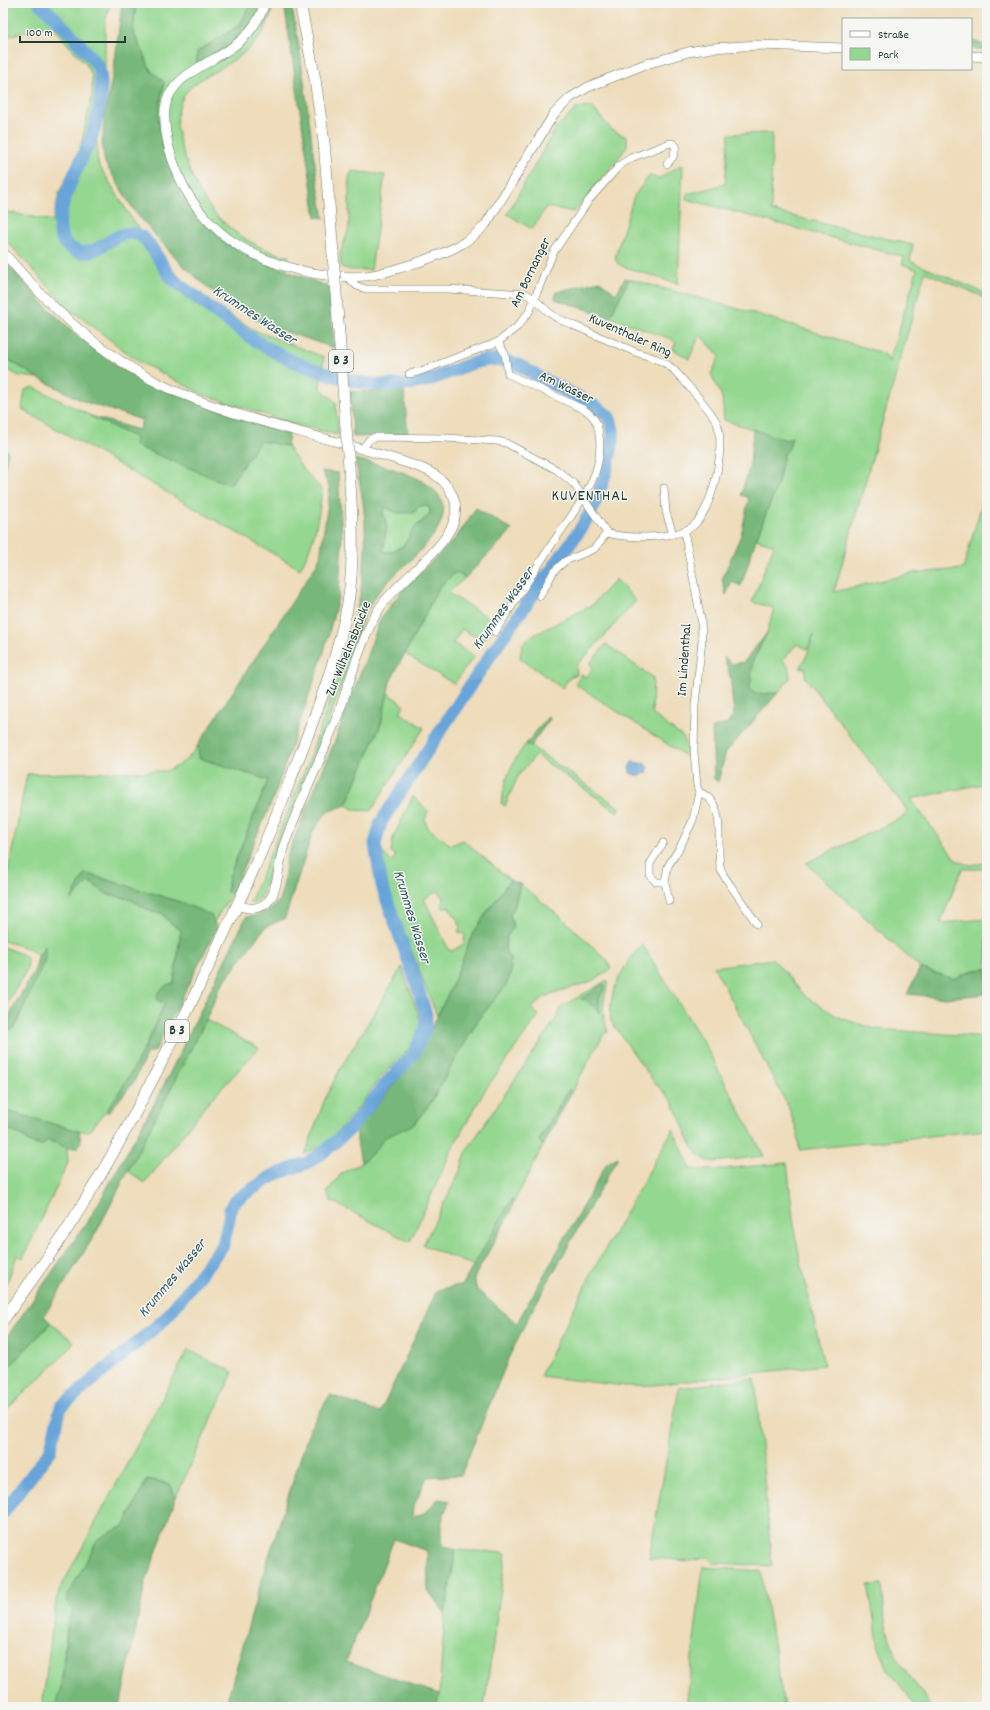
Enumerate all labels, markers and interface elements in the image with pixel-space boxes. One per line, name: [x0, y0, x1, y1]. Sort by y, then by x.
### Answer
scale bar: [20, 18, 125, 44]
legend: [842, 18, 972, 70]
text: 100 m: [26, 25, 53, 42]
text: Straße: [878, 27, 909, 44]
text: Park: [878, 47, 899, 64]
street label: Am Bornanger: [505, 234, 557, 311]
water label: Krummes Wasser: [208, 281, 302, 352]
street label: Kuventhaler Ring: [585, 309, 675, 363]
road number: B 3: [329, 350, 353, 372]
street label: Am Wasser: [535, 366, 597, 410]
district label: KUVENTHAL: [552, 485, 628, 508]
water label: Krummes Wasser: [467, 562, 541, 655]
street label: Zur Wilhelmsbrücke: [321, 599, 377, 699]
street label: Im Lindenthal: [672, 622, 698, 697]
water label: Krummes Wasser: [386, 868, 436, 968]
road number: B 3: [165, 1020, 189, 1042]
water label: Krummes Wasser: [134, 1234, 213, 1323]

